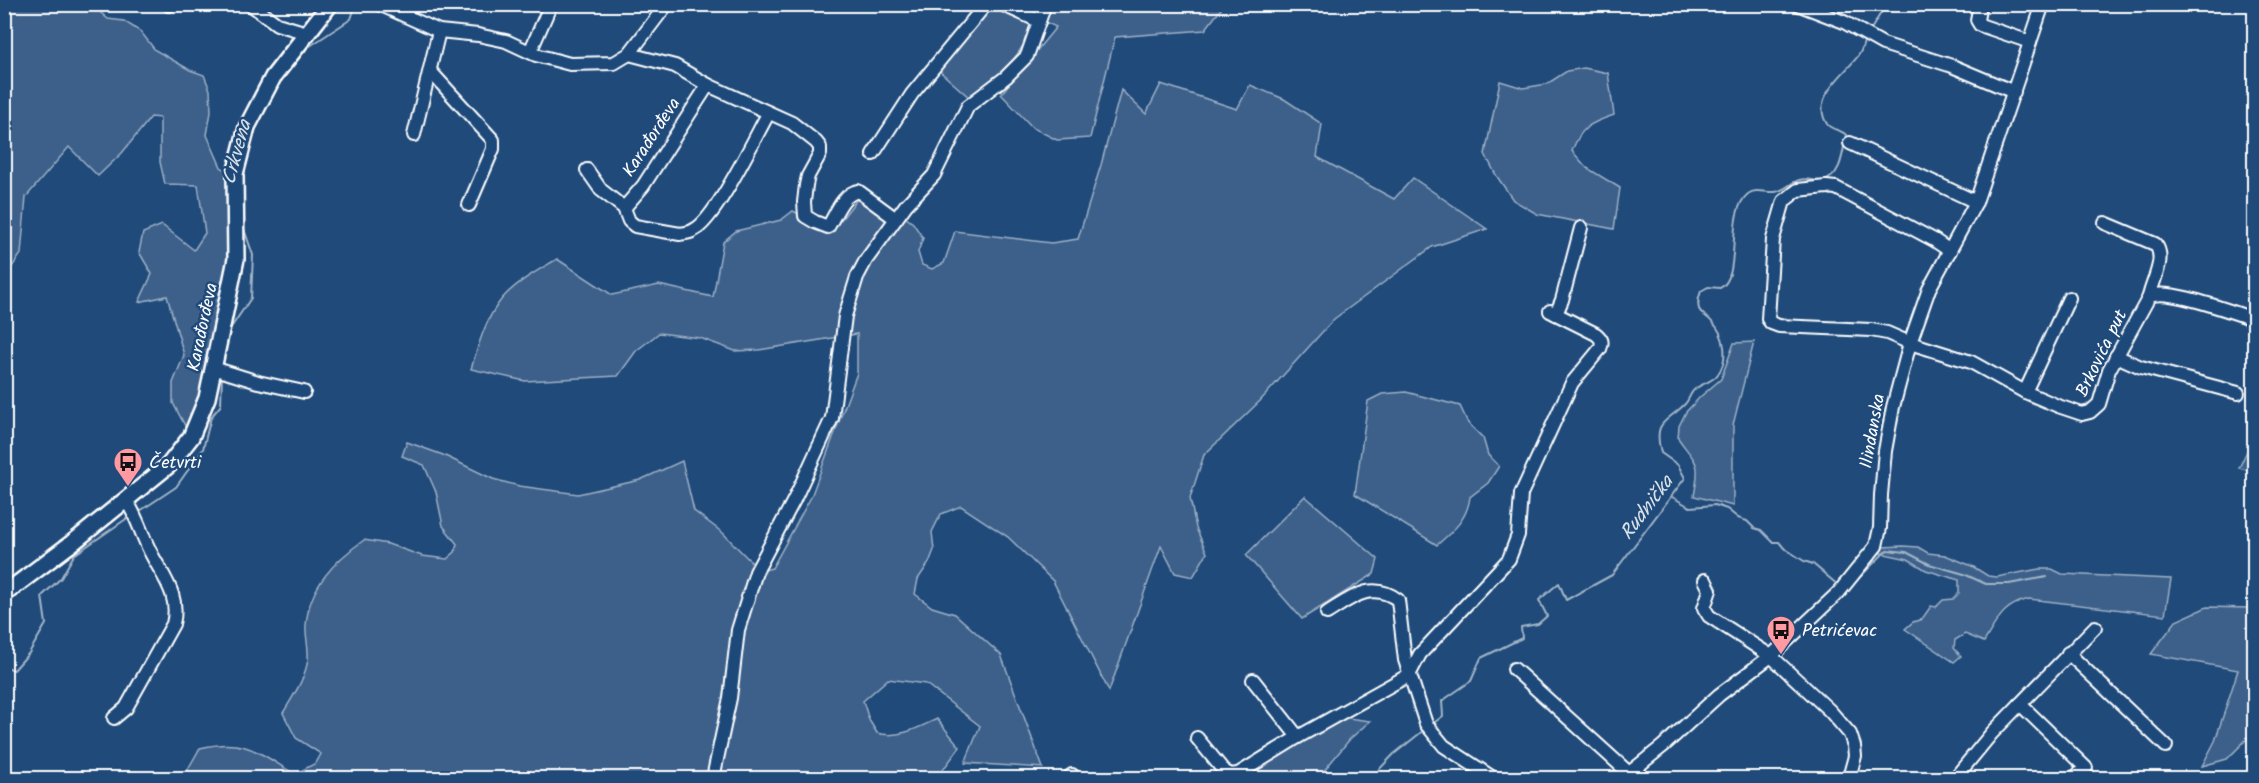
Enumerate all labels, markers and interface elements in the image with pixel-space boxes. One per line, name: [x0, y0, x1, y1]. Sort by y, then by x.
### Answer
street label: Karađorđeva: [616, 92, 689, 183]
water label: Crkvena: [214, 115, 262, 188]
street label: Karađorđeva: [180, 280, 227, 374]
street label: Brkovića put: [2069, 304, 2136, 402]
street label: Ilindanska: [1853, 392, 1894, 471]
bus stop icon: Četvrti: [112, 446, 144, 488]
place label: Četvrti: [149, 449, 202, 478]
water label: Rudnička: [1612, 468, 1684, 548]
bus stop icon: Petrićevac: [1765, 614, 1797, 656]
place label: Petrićevac: [1802, 617, 1877, 646]

